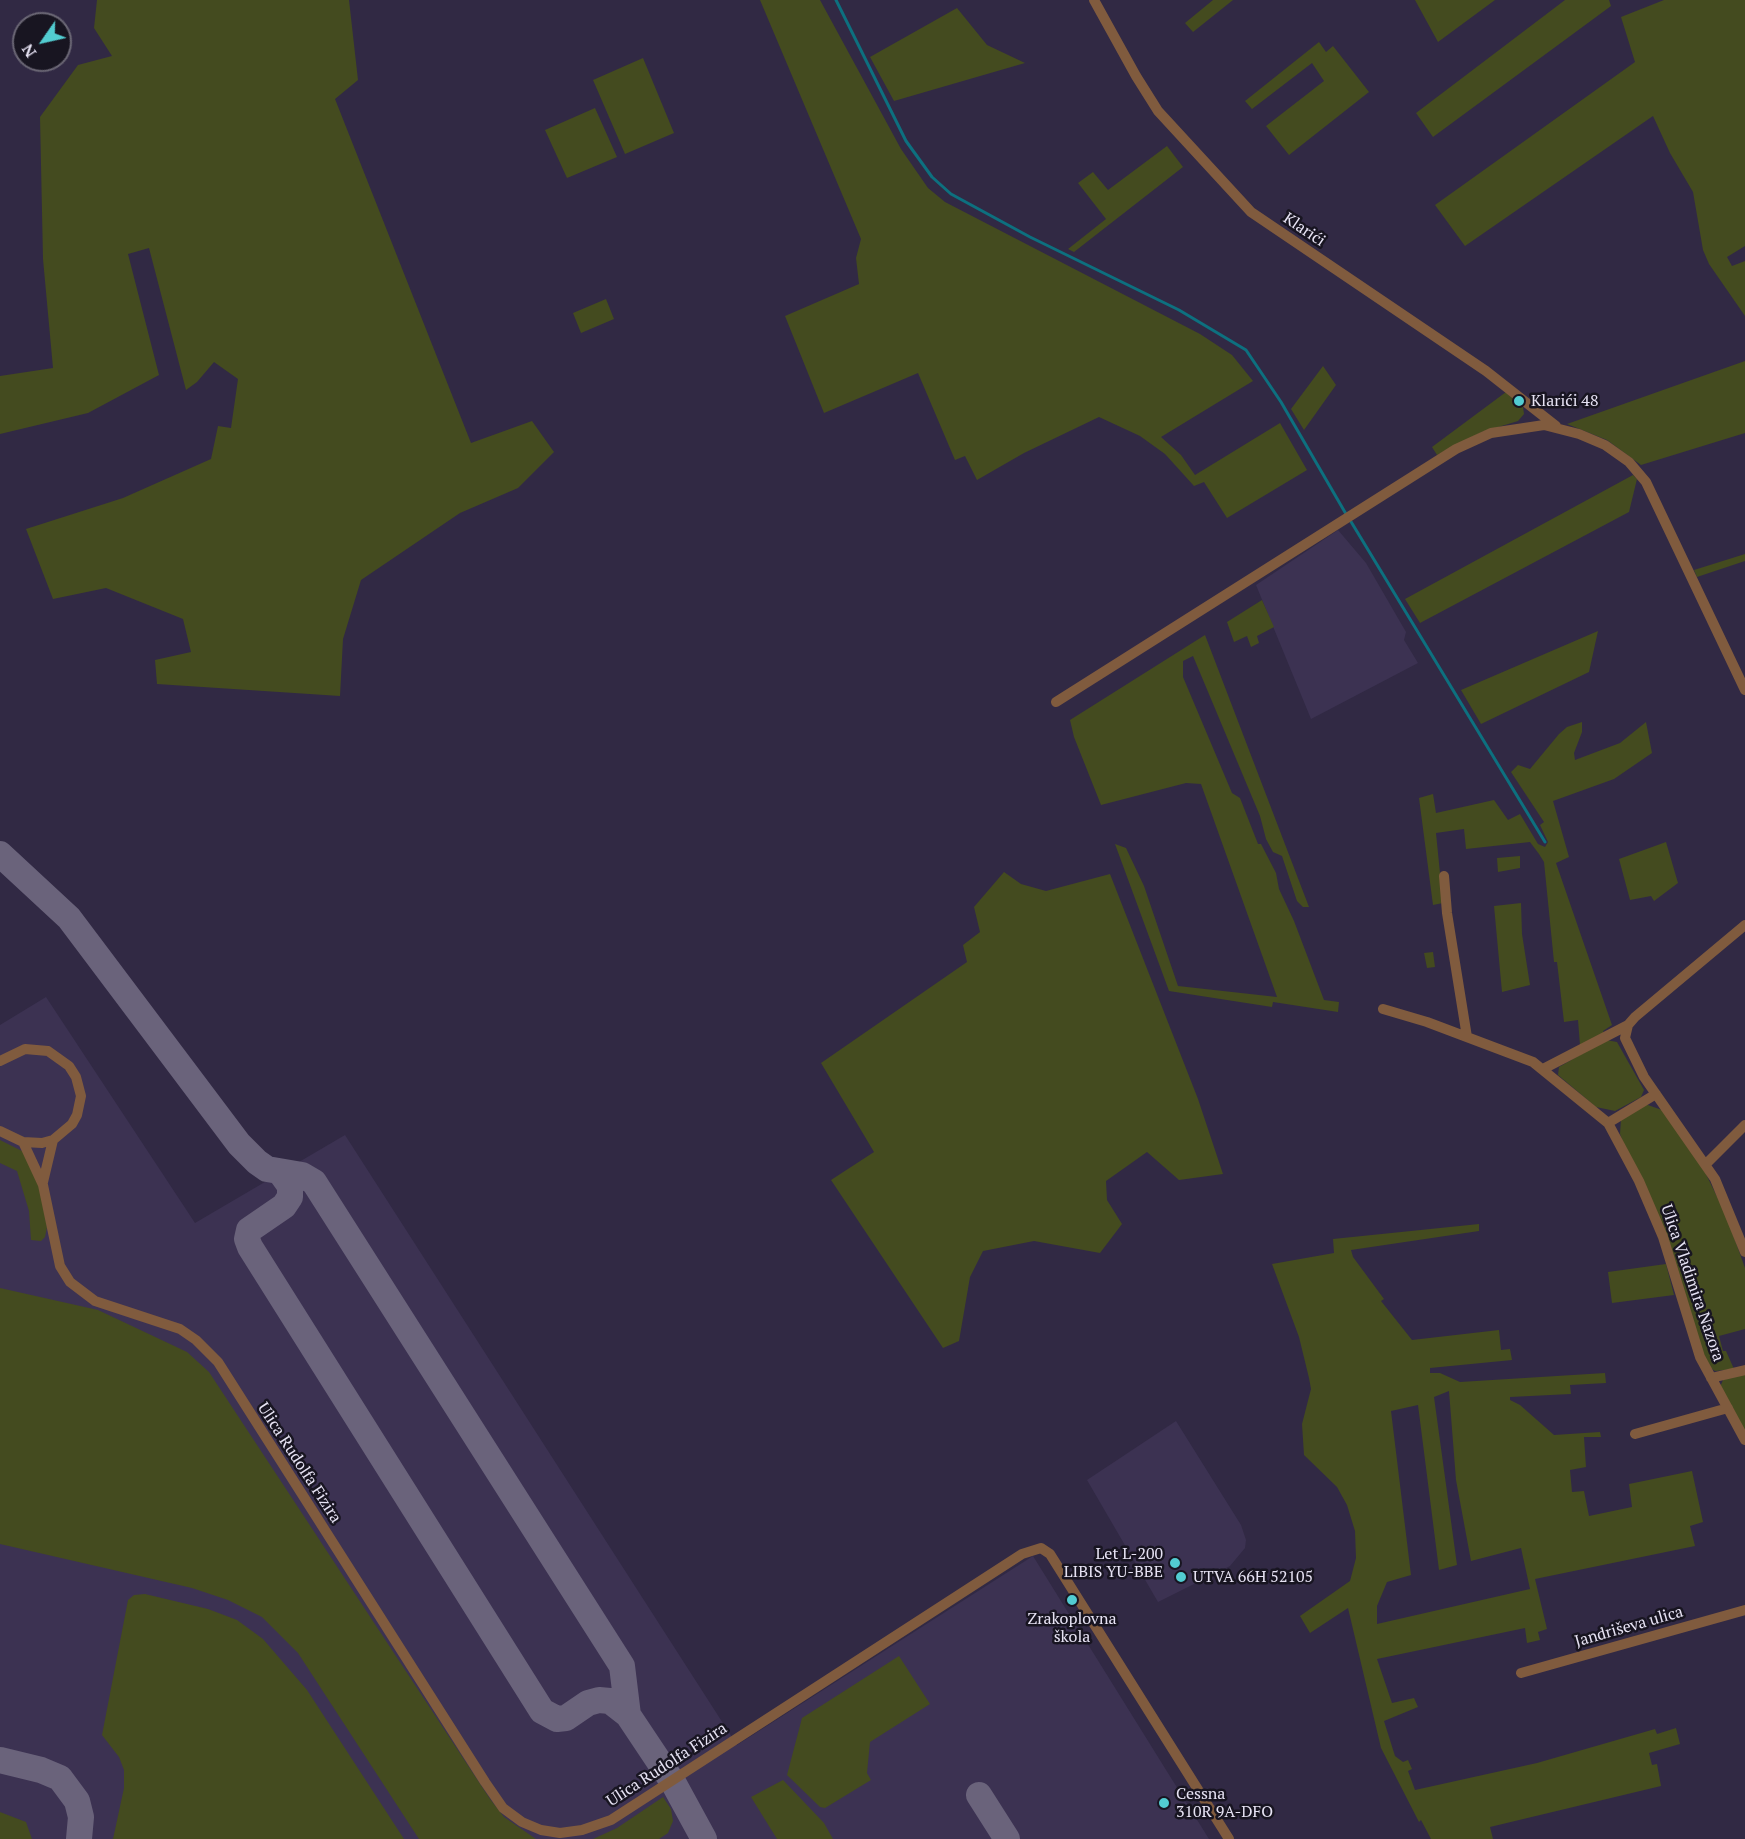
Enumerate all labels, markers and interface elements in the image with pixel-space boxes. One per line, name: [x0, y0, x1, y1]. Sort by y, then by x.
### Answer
north arrow: [12, 12, 72, 72]
text: N: [16, 40, 41, 62]
street label: Klarići: [1279, 209, 1329, 251]
place label: Klarići 48: [1531, 391, 1598, 411]
marker: Klarići 48: [1512, 394, 1526, 408]
street label: Ulica Vladimira Nazora: [1656, 1202, 1728, 1364]
street label: Ulica Rudolfa Fizira: [253, 1399, 345, 1527]
place label: Let L-200 LIBIS YU-BBE: [1064, 1544, 1163, 1582]
marker: Let L-200 LIBIS YU-BBE: [1168, 1556, 1182, 1570]
place label: UTVA 66H 52105: [1193, 1567, 1313, 1587]
marker: UTVA 66H 52105: [1174, 1570, 1188, 1584]
marker: Zrakoplovna škola: [1065, 1593, 1079, 1607]
street label: Jandriševa ulica: [1573, 1602, 1685, 1652]
place label: Zrakoplovna škola: [1027, 1609, 1117, 1647]
street label: Ulica Rudolfa Fizira: [603, 1719, 731, 1811]
place label: Cessna 310R 9A-DFO: [1176, 1784, 1273, 1822]
marker: Cessna 310R 9A-DFO: [1157, 1796, 1171, 1810]

